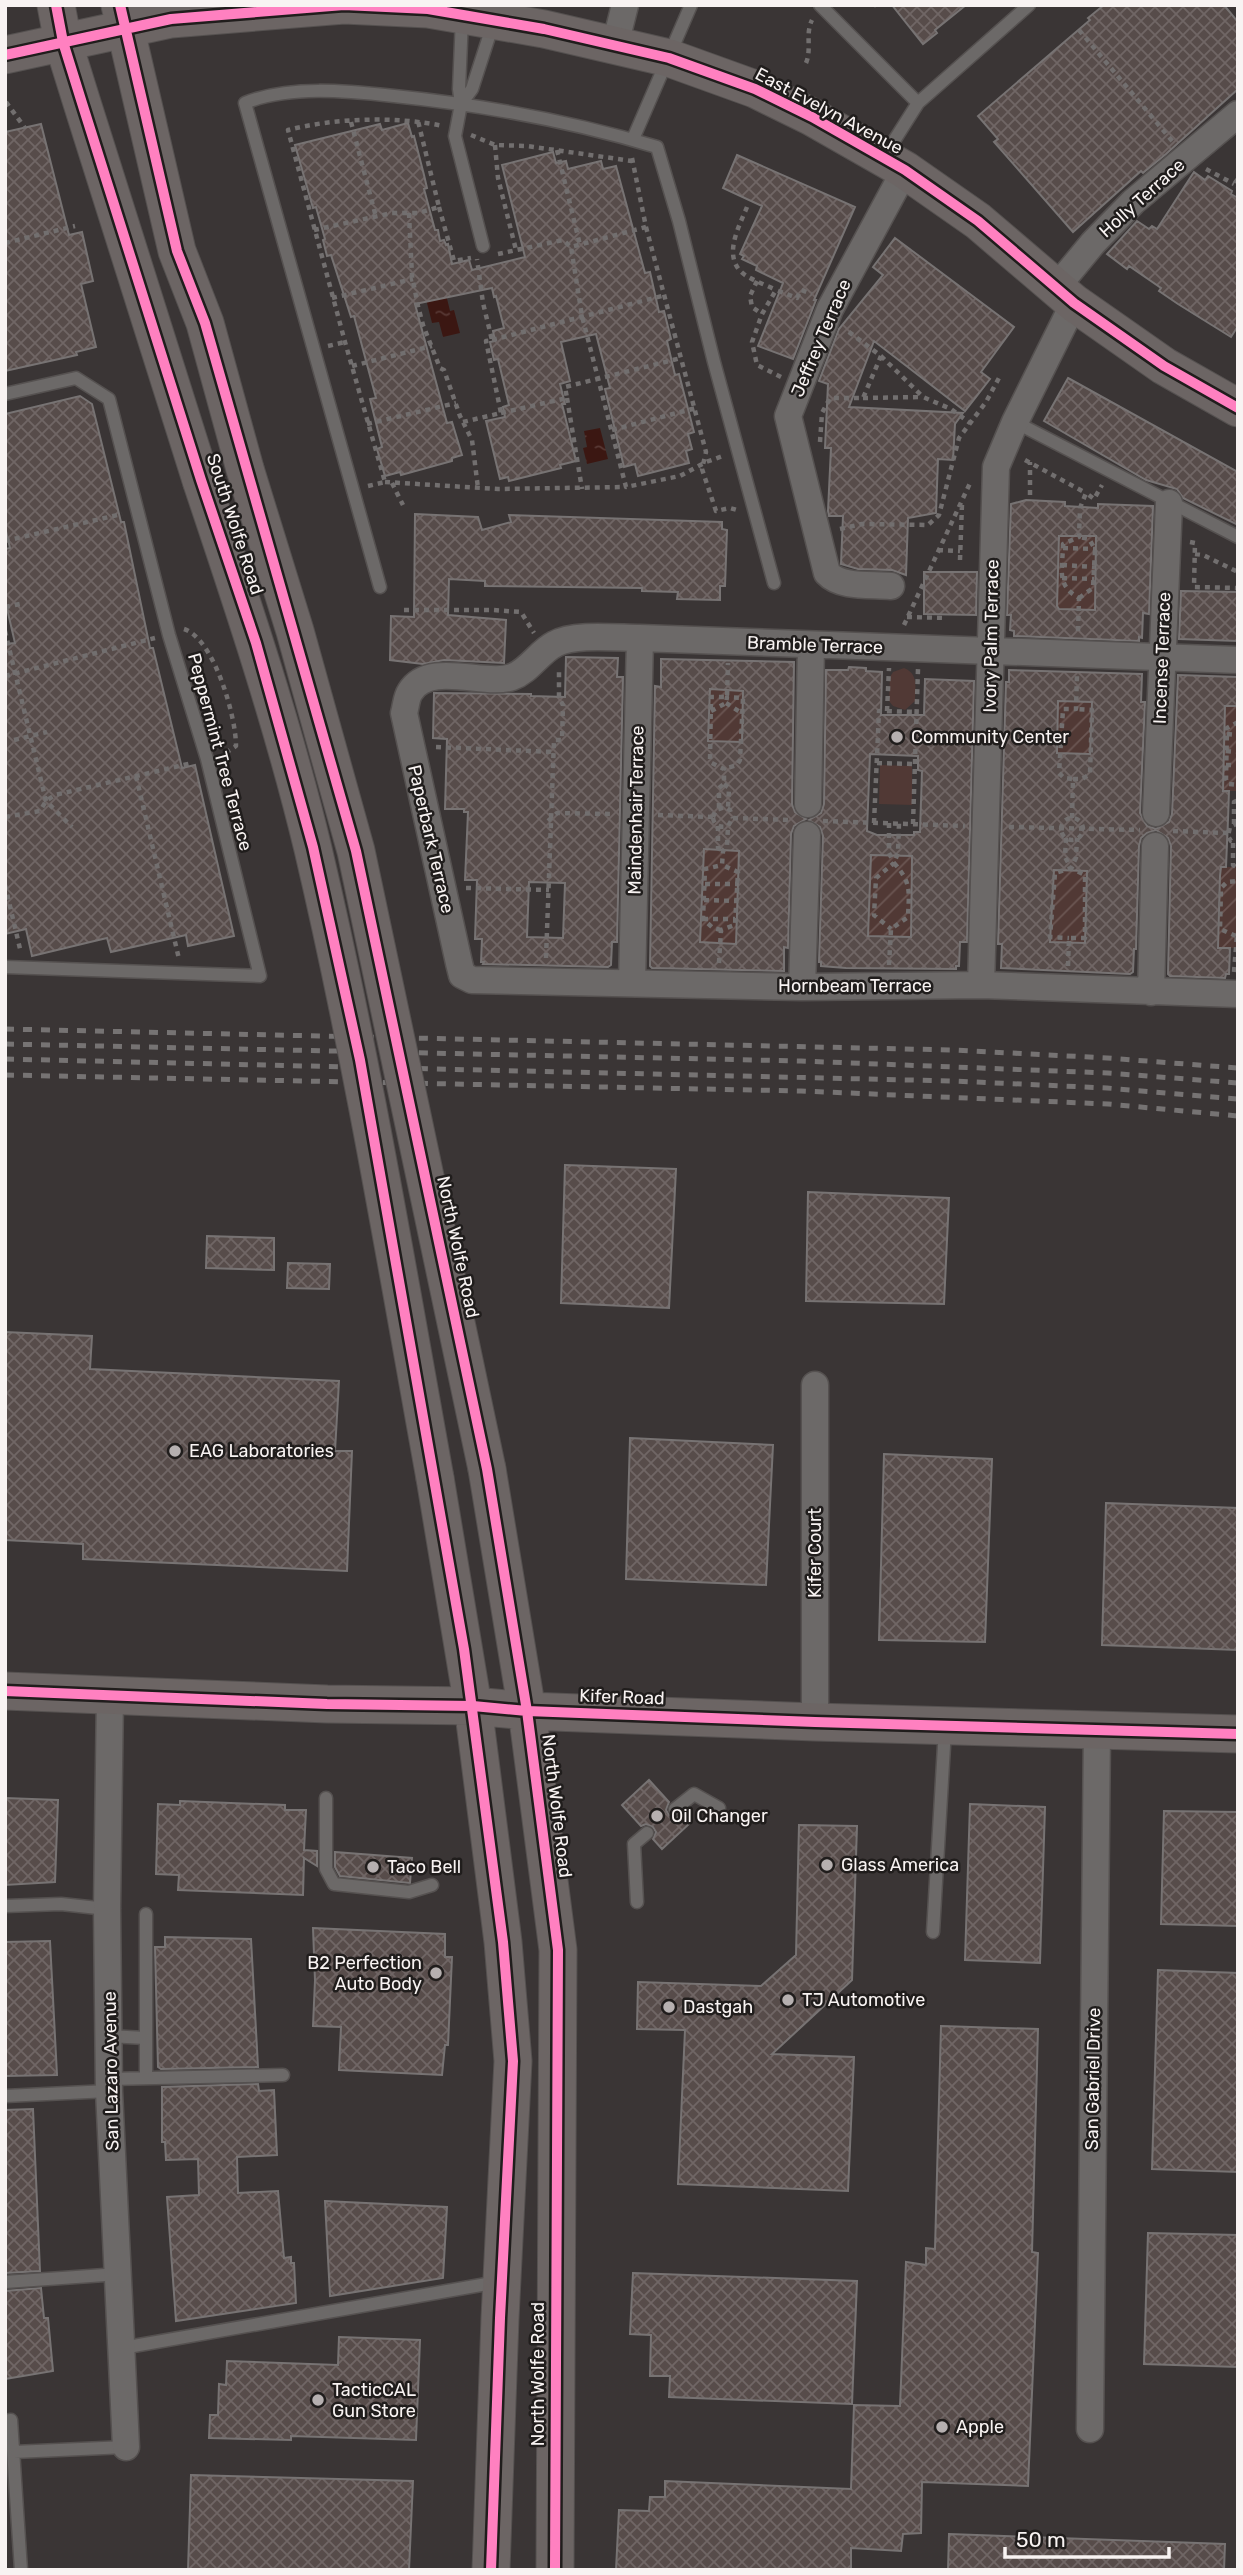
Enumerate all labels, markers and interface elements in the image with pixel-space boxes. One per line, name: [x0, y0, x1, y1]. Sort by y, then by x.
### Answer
street label: East Evelyn Avenue: [751, 63, 907, 159]
street label: Holly Terrace: [1095, 154, 1189, 242]
street label: Jeffrey Terrace: [786, 276, 856, 400]
street label: South Wolfe Road: [202, 451, 268, 597]
street label: Ivory Palm Terrace: [979, 559, 1003, 713]
street label: Incense Terrace: [1149, 592, 1175, 724]
street label: Bramble Terrace: [747, 632, 883, 658]
street label: Peppermint Tree Terrace: [183, 651, 257, 853]
street label: Maindenhair Terrace: [624, 725, 648, 895]
place label: Community Center: [911, 726, 1069, 748]
marker: Community Center: [889, 729, 905, 745]
street label: Paperbark Terrace: [403, 763, 459, 915]
street label: Hornbeam Terrace: [778, 975, 932, 997]
street label: North Wolfe Road: [432, 1174, 484, 1320]
place label: EAG Laboratories: [189, 1440, 334, 1462]
marker: EAG Laboratories: [167, 1443, 183, 1459]
street label: Kifer Court: [804, 1508, 826, 1598]
street label: Kifer Road: [579, 1685, 665, 1709]
street label: North Wolfe Road: [537, 1733, 577, 1879]
place label: Oil Changer: [671, 1805, 768, 1827]
marker: Oil Changer: [649, 1808, 665, 1824]
place label: Glass America: [841, 1854, 959, 1876]
place label: Taco Bell: [387, 1856, 461, 1878]
marker: Glass America: [819, 1857, 835, 1873]
marker: Taco Bell: [365, 1859, 381, 1875]
place label: B2 Perfection Auto Body: [307, 1952, 422, 1995]
marker: B2 Perfection Auto Body: [428, 1965, 444, 1981]
place label: TJ Automotive: [802, 1989, 925, 2011]
street label: San Lazaro Avenue: [99, 1991, 123, 2151]
marker: TJ Automotive: [780, 1992, 796, 2008]
place label: Dastgah: [683, 1996, 753, 2018]
marker: Dastgah: [661, 1999, 677, 2015]
street label: San Gabriel Drive: [1081, 2007, 1105, 2151]
street label: North Wolfe Road: [527, 2302, 549, 2446]
place label: TacticCAL Gun Store: [332, 2379, 416, 2422]
marker: TacticCAL Gun Store: [310, 2392, 326, 2408]
place label: Apple: [956, 2416, 1004, 2438]
marker: Apple: [934, 2419, 950, 2435]
scale bar: [1005, 2516, 1170, 2560]
text: 50 m: [1016, 2527, 1066, 2552]

